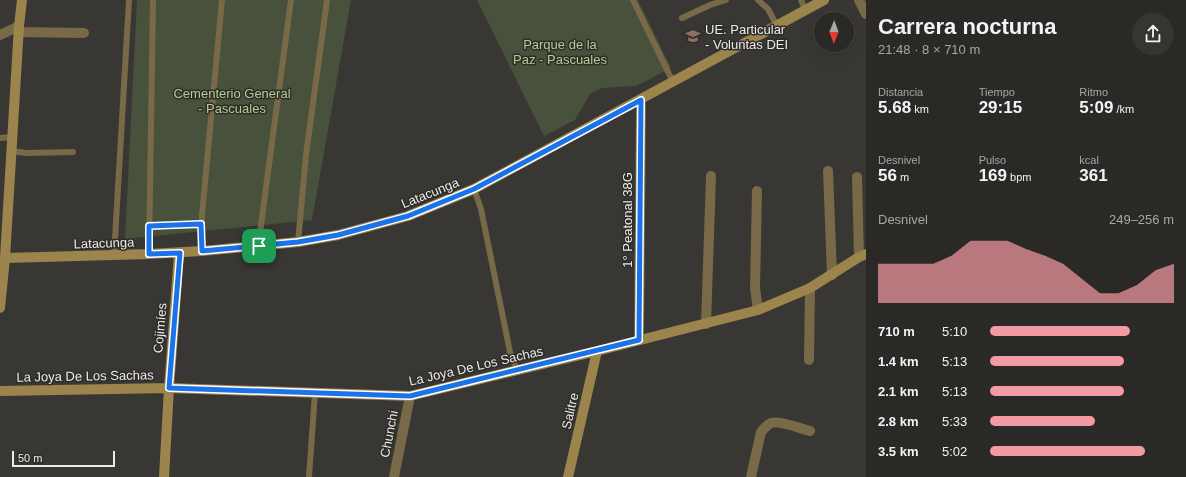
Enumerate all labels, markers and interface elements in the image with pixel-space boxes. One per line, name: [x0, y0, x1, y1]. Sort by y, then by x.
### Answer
north arrow: [814, 12, 854, 52]
map controls: [814, 12, 854, 52]
button: share: [1132, 13, 1174, 55]
text: Carrera nocturna: [878, 14, 1057, 39]
place label: UE. Particular - Voluntas DEI: [705, 22, 788, 52]
school or university icon: UE. Particular - Voluntas DEI: [684, 27, 702, 45]
park label: Parque de la Paz - Pascuales: [513, 37, 607, 67]
text: 21:48 · 8 × 710 m: [878, 42, 980, 57]
park label: Cementerio General - Pascuales: [173, 86, 291, 116]
text: Distancia: [878, 86, 923, 98]
text: Tiempo: [979, 86, 1015, 98]
text: Ritmo: [1079, 86, 1108, 98]
text: 5.68: [878, 98, 911, 117]
text: 29:15: [979, 98, 1022, 117]
text: 5:09: [1079, 98, 1113, 117]
text: km: [911, 103, 929, 115]
text: /km: [1113, 103, 1134, 115]
text: Desnivel: [878, 154, 920, 166]
text: Pulso: [979, 154, 1006, 166]
text: kcal: [1079, 154, 1099, 166]
text: 56: [878, 166, 897, 185]
text: 169: [979, 166, 1007, 185]
text: 361: [1079, 166, 1108, 185]
text: m: [897, 171, 909, 183]
text: bpm: [1007, 171, 1032, 183]
street label: 1° Peatonal 38G: [620, 172, 635, 268]
street label: Latacunga: [399, 174, 462, 211]
text: Desnivel: [878, 212, 928, 227]
text: 249–256 m: [1109, 212, 1174, 227]
pin: [242, 229, 276, 263]
street label: Latacunga: [73, 234, 135, 252]
icon: arrive: [248, 235, 270, 257]
street label: Cojimíes: [150, 302, 170, 354]
text: 710 m: [878, 324, 915, 339]
text: 5:10: [942, 324, 967, 339]
street label: La Joya De Los Sachas: [407, 343, 545, 389]
text: 1.4 km: [878, 354, 918, 369]
text: 5:13: [942, 354, 967, 369]
street label: La Joya De Los Sachas: [16, 367, 154, 385]
text: 2.1 km: [878, 384, 918, 399]
text: 5:13: [942, 384, 967, 399]
street label: Salitre: [559, 391, 581, 431]
street label: Chunchi: [377, 409, 401, 459]
text: 2.8 km: [878, 414, 918, 429]
text: 5:33: [942, 414, 967, 429]
text: 3.5 km: [878, 444, 918, 459]
text: 5:02: [942, 444, 967, 459]
scale bar: [12, 449, 115, 468]
text: 50 m: [18, 452, 42, 464]

